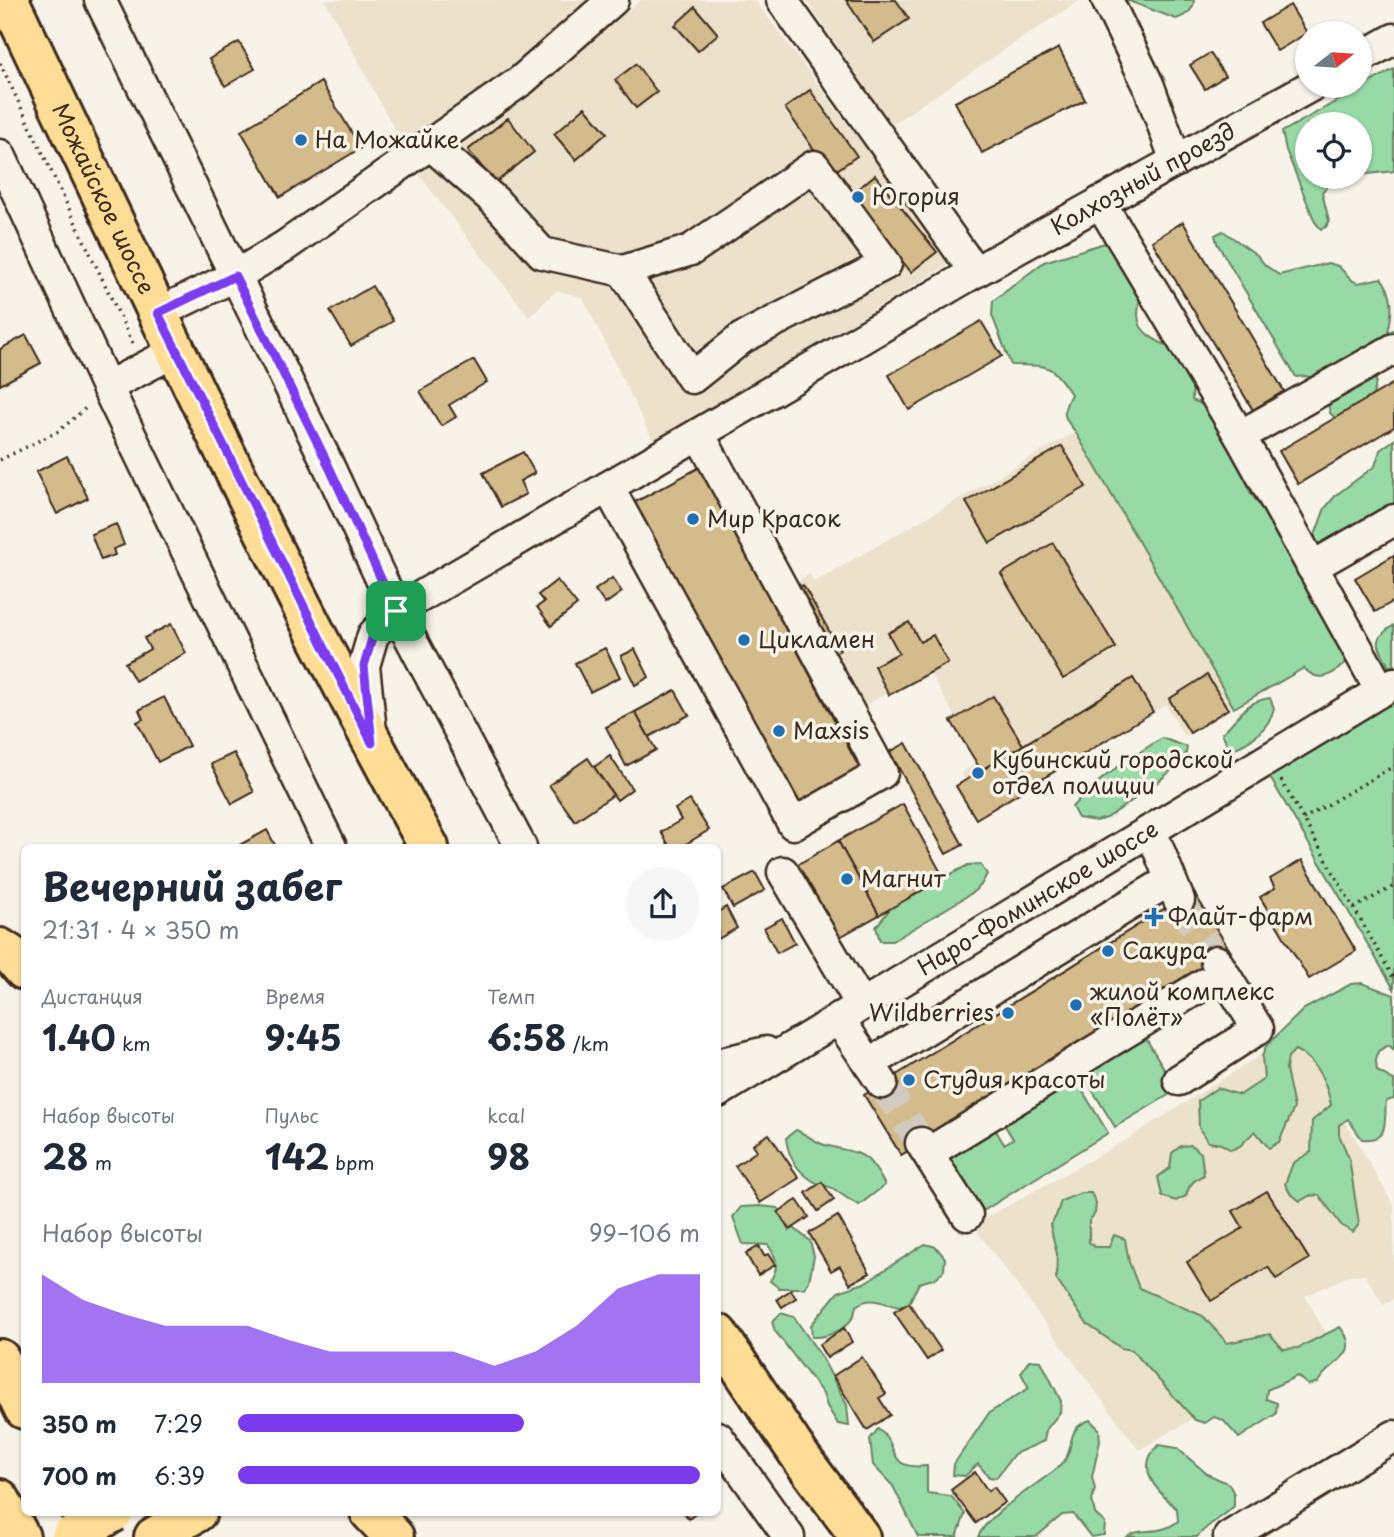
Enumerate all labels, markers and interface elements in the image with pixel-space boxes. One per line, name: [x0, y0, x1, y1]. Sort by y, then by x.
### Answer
north arrow: [1295, 21, 1372, 98]
map controls: [1295, 21, 1372, 189]
street label: Можайское шоссе: [44, 97, 165, 300]
street label: Колхозный проезд: [1044, 112, 1241, 243]
button: locate: [1295, 112, 1372, 189]
place label: На Можайке: [315, 121, 459, 156]
marker: На Можайке: [293, 132, 309, 148]
place label: Югория: [872, 178, 960, 213]
marker: Югория: [850, 189, 866, 205]
place label: Мир Красок: [707, 500, 841, 535]
marker: Мир Красок: [685, 511, 701, 527]
pin: [366, 581, 426, 641]
icon: arrive: [377, 592, 415, 630]
place label: Цикламен: [758, 621, 875, 656]
marker: Цикламен: [736, 632, 752, 648]
place label: Maxsis: [793, 712, 869, 747]
marker: Maxsis: [771, 723, 787, 739]
place label: Кубинский городской отдел полиции: [992, 741, 1233, 802]
marker: Кубинский городской отдел полиции: [970, 765, 986, 781]
street label: Наро-Фоминское шоссе: [910, 811, 1164, 984]
text: Вечерний забег: [42, 857, 342, 914]
place label: Магнит: [861, 860, 947, 895]
button: share: [626, 867, 700, 941]
marker: Магнит: [839, 871, 855, 887]
place label: Флайт-фарм: [1168, 898, 1313, 933]
marker: Флайт-фарм: [1146, 909, 1162, 925]
text: 21:31 · 4 × 350 m: [42, 912, 239, 947]
place label: Сакура: [1122, 932, 1208, 967]
marker: Сакура: [1100, 943, 1116, 959]
place label: жилой комплекс «Полёт»: [1090, 973, 1274, 1034]
text: Дистанция: [42, 982, 143, 1010]
text: Время: [265, 982, 325, 1010]
text: Темп: [487, 982, 535, 1010]
place label: Wildberries: [869, 994, 994, 1029]
marker: жилой комплекс «Полёт»: [1068, 997, 1084, 1013]
marker: Wildberries: [1000, 1005, 1016, 1021]
text: 1.40: [42, 1010, 116, 1063]
text: 9:45: [265, 1010, 342, 1063]
text: 6:58: [487, 1010, 567, 1063]
text: km: [116, 1029, 150, 1057]
text: /km: [567, 1029, 609, 1057]
place label: Студия красоты: [923, 1061, 1105, 1096]
marker: Студия красоты: [901, 1072, 917, 1088]
text: Набор высоты: [42, 1101, 175, 1129]
text: Пульс: [265, 1101, 318, 1129]
text: kcal: [487, 1101, 525, 1129]
text: 28: [42, 1129, 89, 1182]
text: 142: [265, 1129, 329, 1182]
text: 98: [487, 1129, 530, 1182]
text: m: [89, 1148, 112, 1176]
text: bpm: [329, 1148, 375, 1176]
text: Набор высоты: [42, 1215, 203, 1250]
text: 99–106 m: [589, 1215, 700, 1250]
text: 350 m: [42, 1406, 117, 1441]
text: 7:29: [154, 1406, 203, 1441]
text: 700 m: [42, 1458, 117, 1493]
text: 6:39: [154, 1458, 205, 1493]

